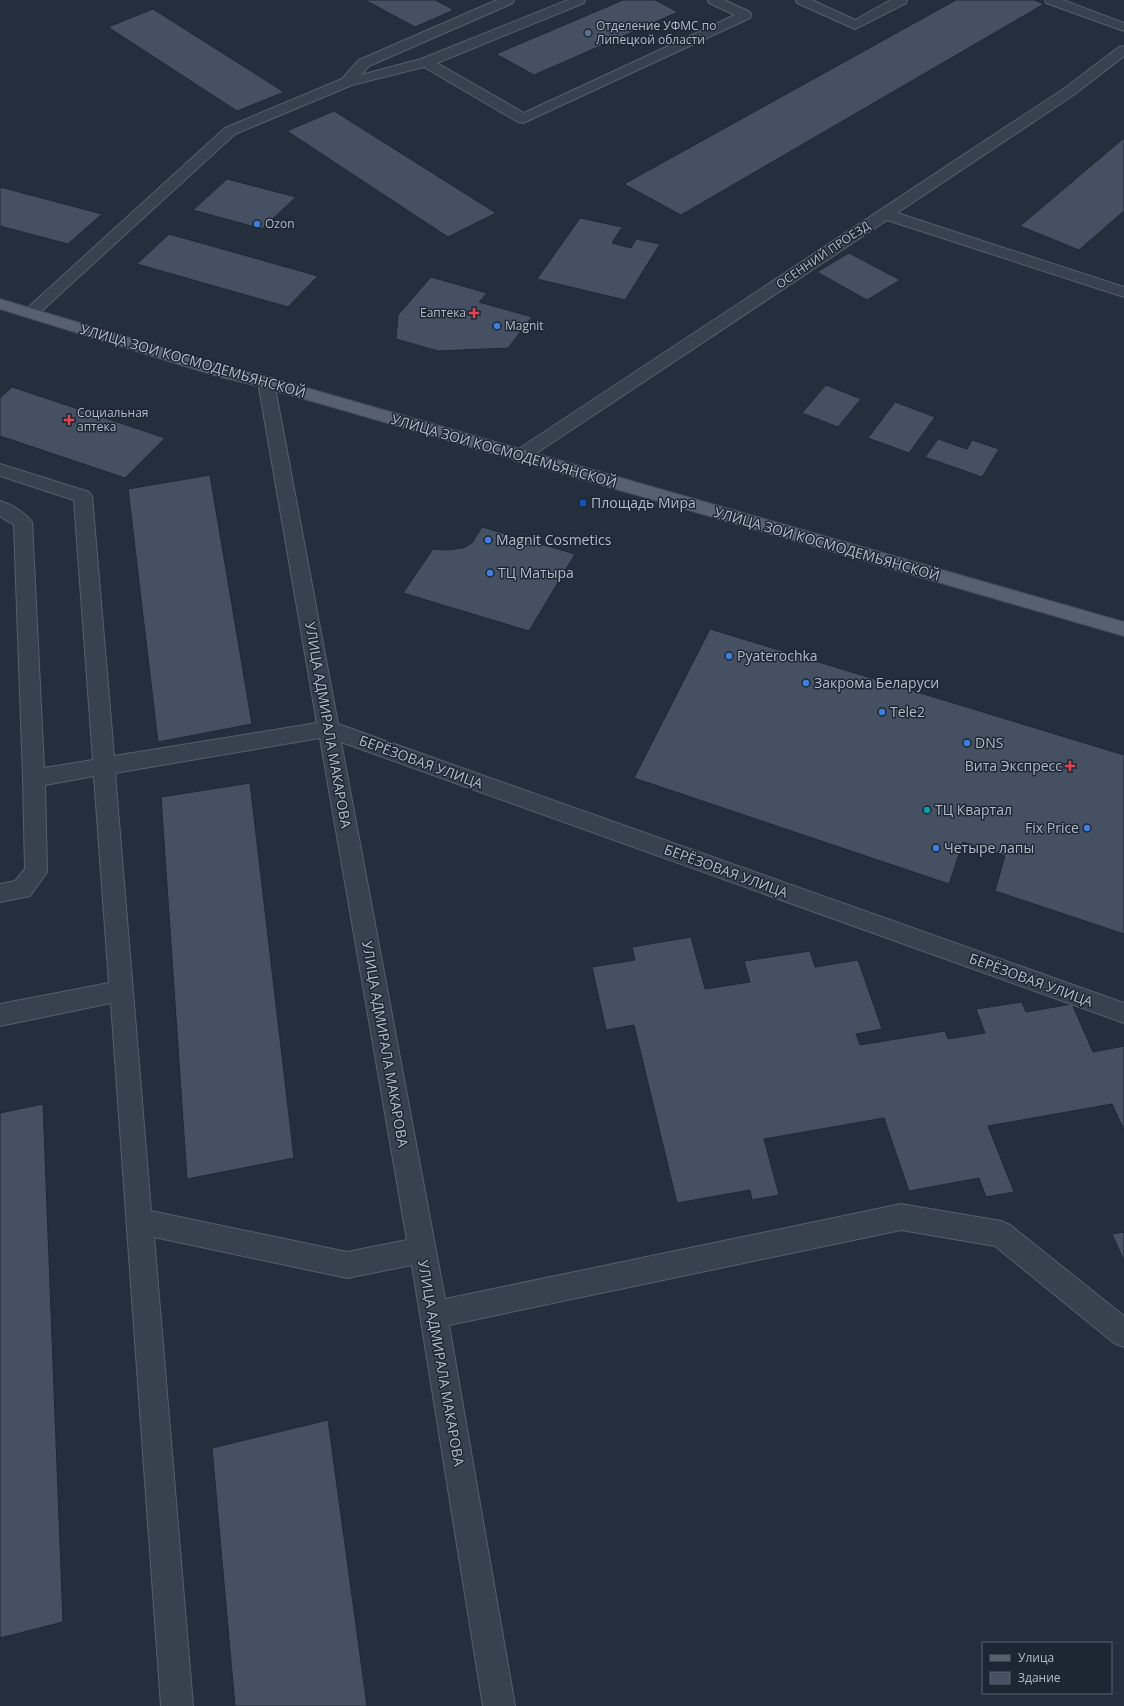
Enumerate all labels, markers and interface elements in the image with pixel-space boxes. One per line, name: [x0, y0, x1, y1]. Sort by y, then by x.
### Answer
place label: Отделение УФМС по Липецкой области: [596, 17, 716, 48]
marker: Отделение УФМС по Липецкой области: [583, 28, 593, 38]
place label: Ozon: [265, 215, 295, 232]
street label: ОСЕННИЙ ПРОЕЗД: [772, 217, 873, 292]
marker: Ozon: [252, 219, 262, 229]
place label: Еаптека: [420, 304, 466, 321]
marker: Еаптека: [469, 308, 479, 318]
place label: Magnit: [505, 317, 544, 334]
street label: УЛИЦА ЗОИ КОСМОДЕМЬЯНСКОЙ: [78, 319, 308, 402]
marker: Magnit: [492, 321, 502, 331]
place label: Социальная аптека: [77, 404, 148, 435]
street label: УЛИЦА ЗОИ КОСМОДЕМЬЯНСКОЙ: [389, 409, 619, 492]
marker: Социальная аптека: [64, 415, 74, 425]
place label: Площадь Мира: [591, 493, 696, 512]
marker: Площадь Мира: [578, 498, 588, 508]
street label: УЛИЦА ЗОИ КОСМОДЕМЬЯНСКОЙ: [712, 502, 942, 585]
place label: Magnit Cosmetics: [496, 530, 612, 549]
marker: Magnit Cosmetics: [483, 535, 493, 545]
place label: ТЦ Матыра: [498, 563, 574, 582]
marker: ТЦ Матыра: [485, 568, 495, 578]
street label: УЛИЦА АДМИРАЛА МАКАРОВА: [301, 620, 356, 830]
place label: Pyaterochka: [737, 646, 818, 665]
marker: Pyaterochka: [724, 651, 734, 661]
place label: Закрома Беларуси: [814, 673, 939, 692]
marker: Закрома Беларуси: [801, 678, 811, 688]
place label: Tele2: [890, 702, 925, 721]
marker: Tele2: [877, 707, 887, 717]
street label: БЕРЁЗОВАЯ УЛИЦА: [357, 730, 486, 793]
place label: DNS: [975, 733, 1003, 752]
marker: DNS: [962, 738, 972, 748]
place label: Вита Экспресс: [965, 756, 1062, 775]
marker: Вита Экспресс: [1065, 761, 1075, 771]
place label: ТЦ Квартал: [935, 800, 1012, 819]
marker: ТЦ Квартал: [922, 805, 932, 815]
place label: Fix Price: [1025, 818, 1079, 837]
marker: Fix Price: [1082, 823, 1092, 833]
place label: Четыре лапы: [944, 838, 1034, 857]
street label: БЕРЁЗОВАЯ УЛИЦА: [662, 839, 791, 902]
marker: Четыре лапы: [931, 843, 941, 853]
street label: УЛИЦА АДМИРАЛА МАКАРОВА: [358, 939, 413, 1149]
street label: БЕРЁЗОВАЯ УЛИЦА: [967, 948, 1096, 1011]
street label: УЛИЦА АДМИРАЛА МАКАРОВА: [414, 1258, 469, 1468]
legend: [982, 1642, 1112, 1694]
text: Улица: [1018, 1649, 1054, 1666]
text: Здание: [1018, 1669, 1061, 1686]

